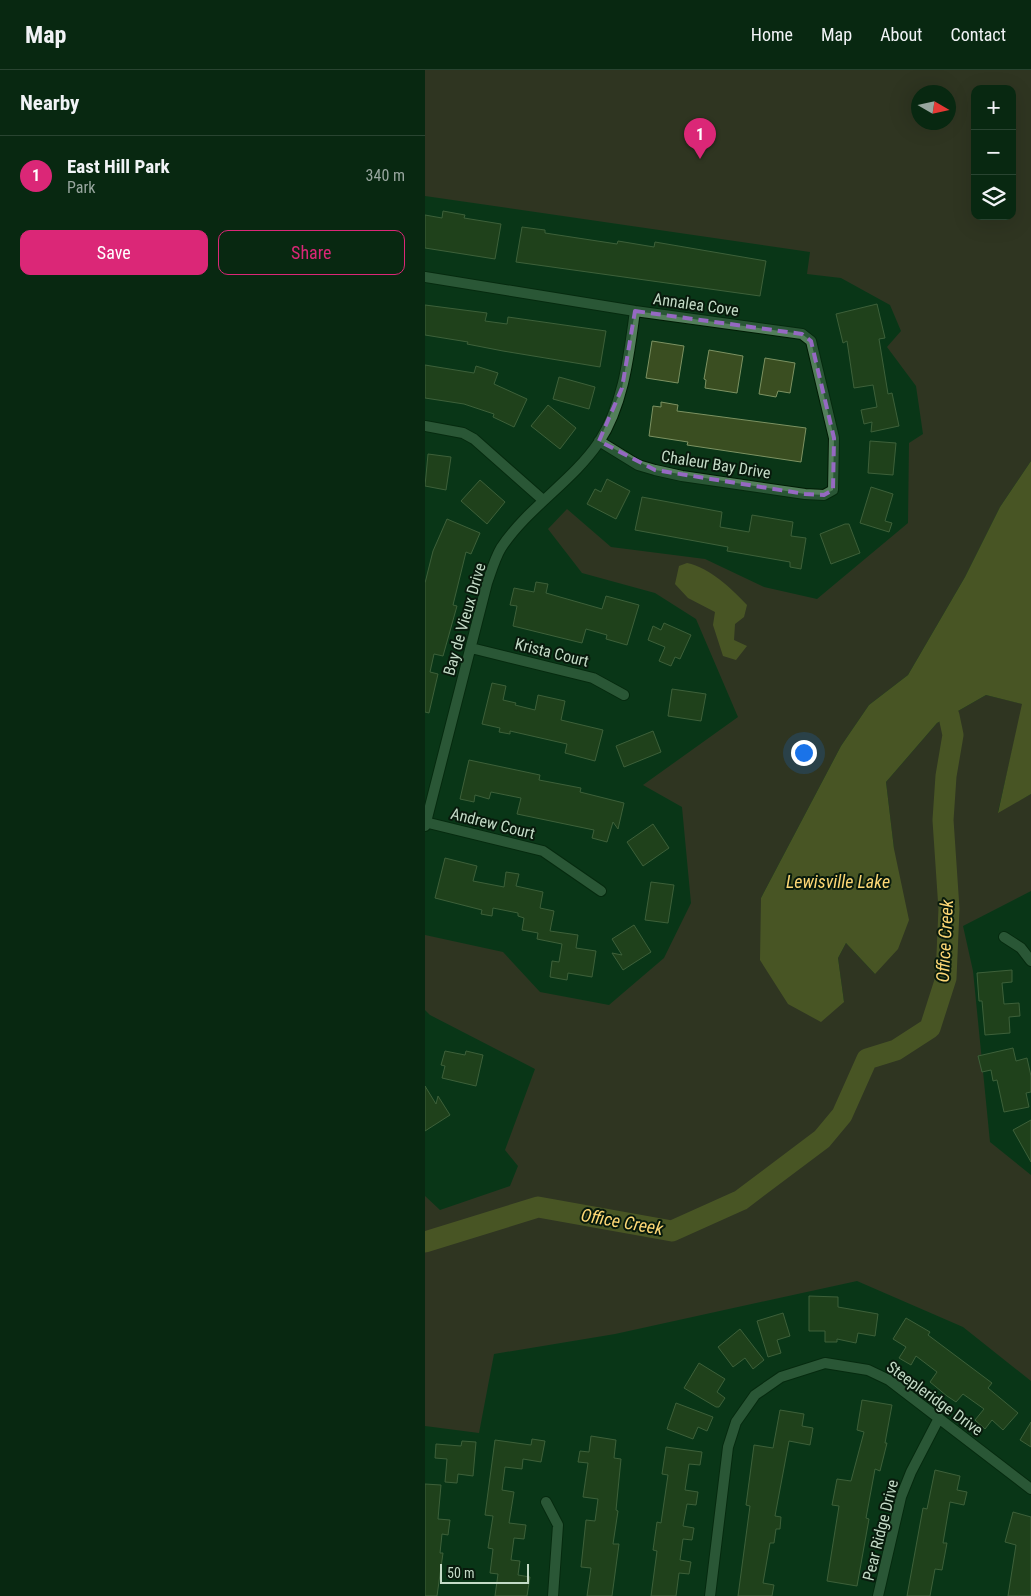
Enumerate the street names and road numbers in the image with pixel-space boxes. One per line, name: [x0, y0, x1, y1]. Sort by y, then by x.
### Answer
street label: Annalea Cove: [652, 289, 740, 320]
street label: Chaleur Bay Drive: [660, 446, 772, 483]
street label: Bay de Vieux Drive: [439, 561, 490, 678]
street label: Krista Court: [513, 634, 591, 671]
street label: Andrew Court: [449, 804, 537, 843]
street label: Steepleridge Drive: [883, 1357, 987, 1440]
street label: Pear Ridge Drive: [859, 1478, 902, 1583]

